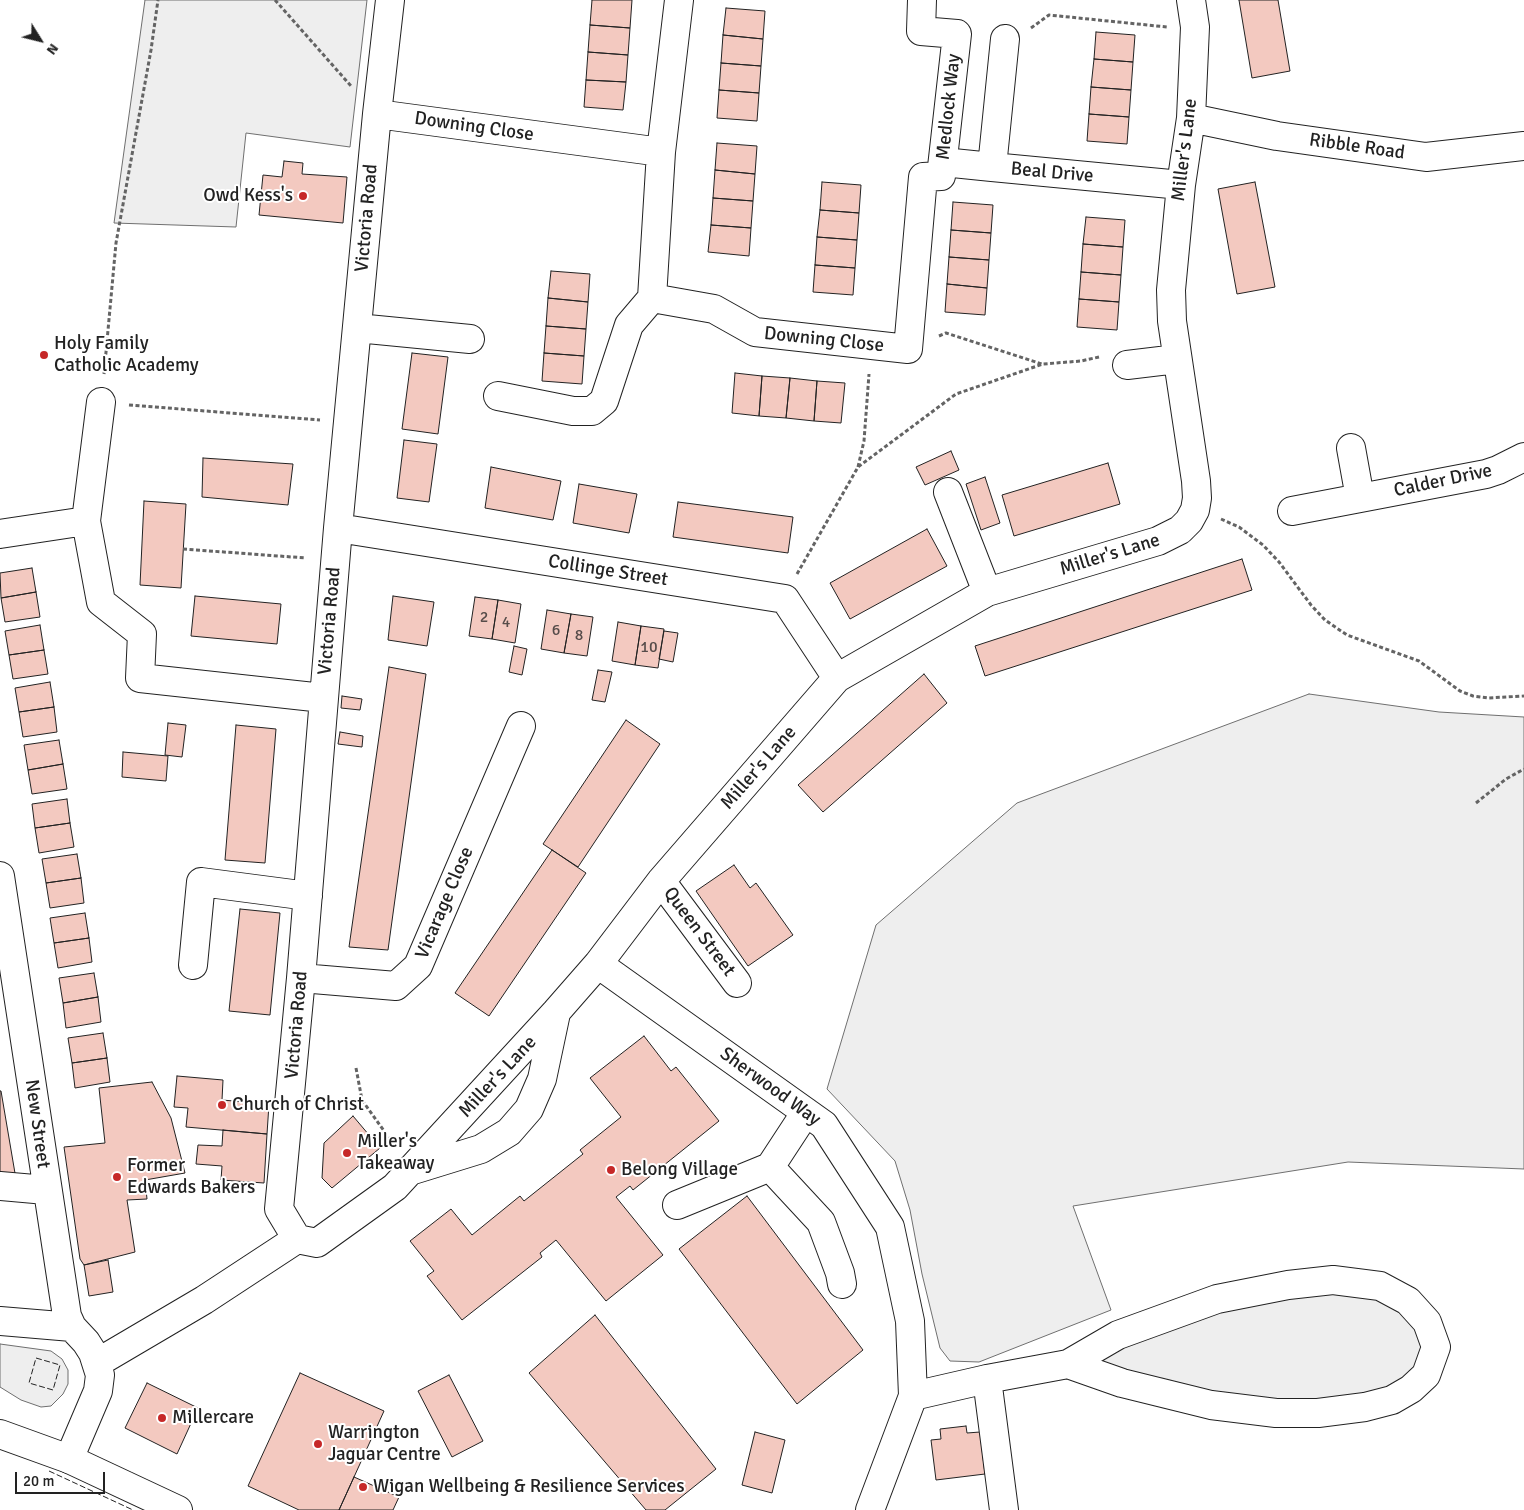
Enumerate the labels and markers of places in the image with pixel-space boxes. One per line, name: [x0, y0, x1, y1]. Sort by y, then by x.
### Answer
place label: Owd Kess's: [203, 185, 293, 207]
marker: Owd Kess's: [297, 190, 309, 202]
place label: Holy Family Catholic Academy: [54, 333, 199, 377]
marker: Holy Family Catholic Academy: [38, 349, 50, 361]
place label: Church of Christ: [232, 1094, 364, 1116]
marker: Church of Christ: [216, 1099, 228, 1111]
place label: Miller's Takeaway: [357, 1131, 434, 1175]
marker: Miller's Takeaway: [341, 1147, 353, 1159]
place label: Former Edwards Bakers: [127, 1155, 255, 1199]
place label: Belong Village: [621, 1159, 738, 1181]
marker: Belong Village: [605, 1164, 617, 1176]
marker: Former Edwards Bakers: [111, 1171, 123, 1183]
place label: Millercare: [172, 1407, 254, 1429]
marker: Millercare: [156, 1412, 168, 1424]
place label: Warrington Jaguar Centre: [328, 1422, 441, 1466]
marker: Warrington Jaguar Centre: [312, 1438, 324, 1450]
place label: Wigan Wellbeing & Resilience Services: [373, 1476, 685, 1498]
marker: Wigan Wellbeing & Resilience Services: [357, 1481, 369, 1493]

